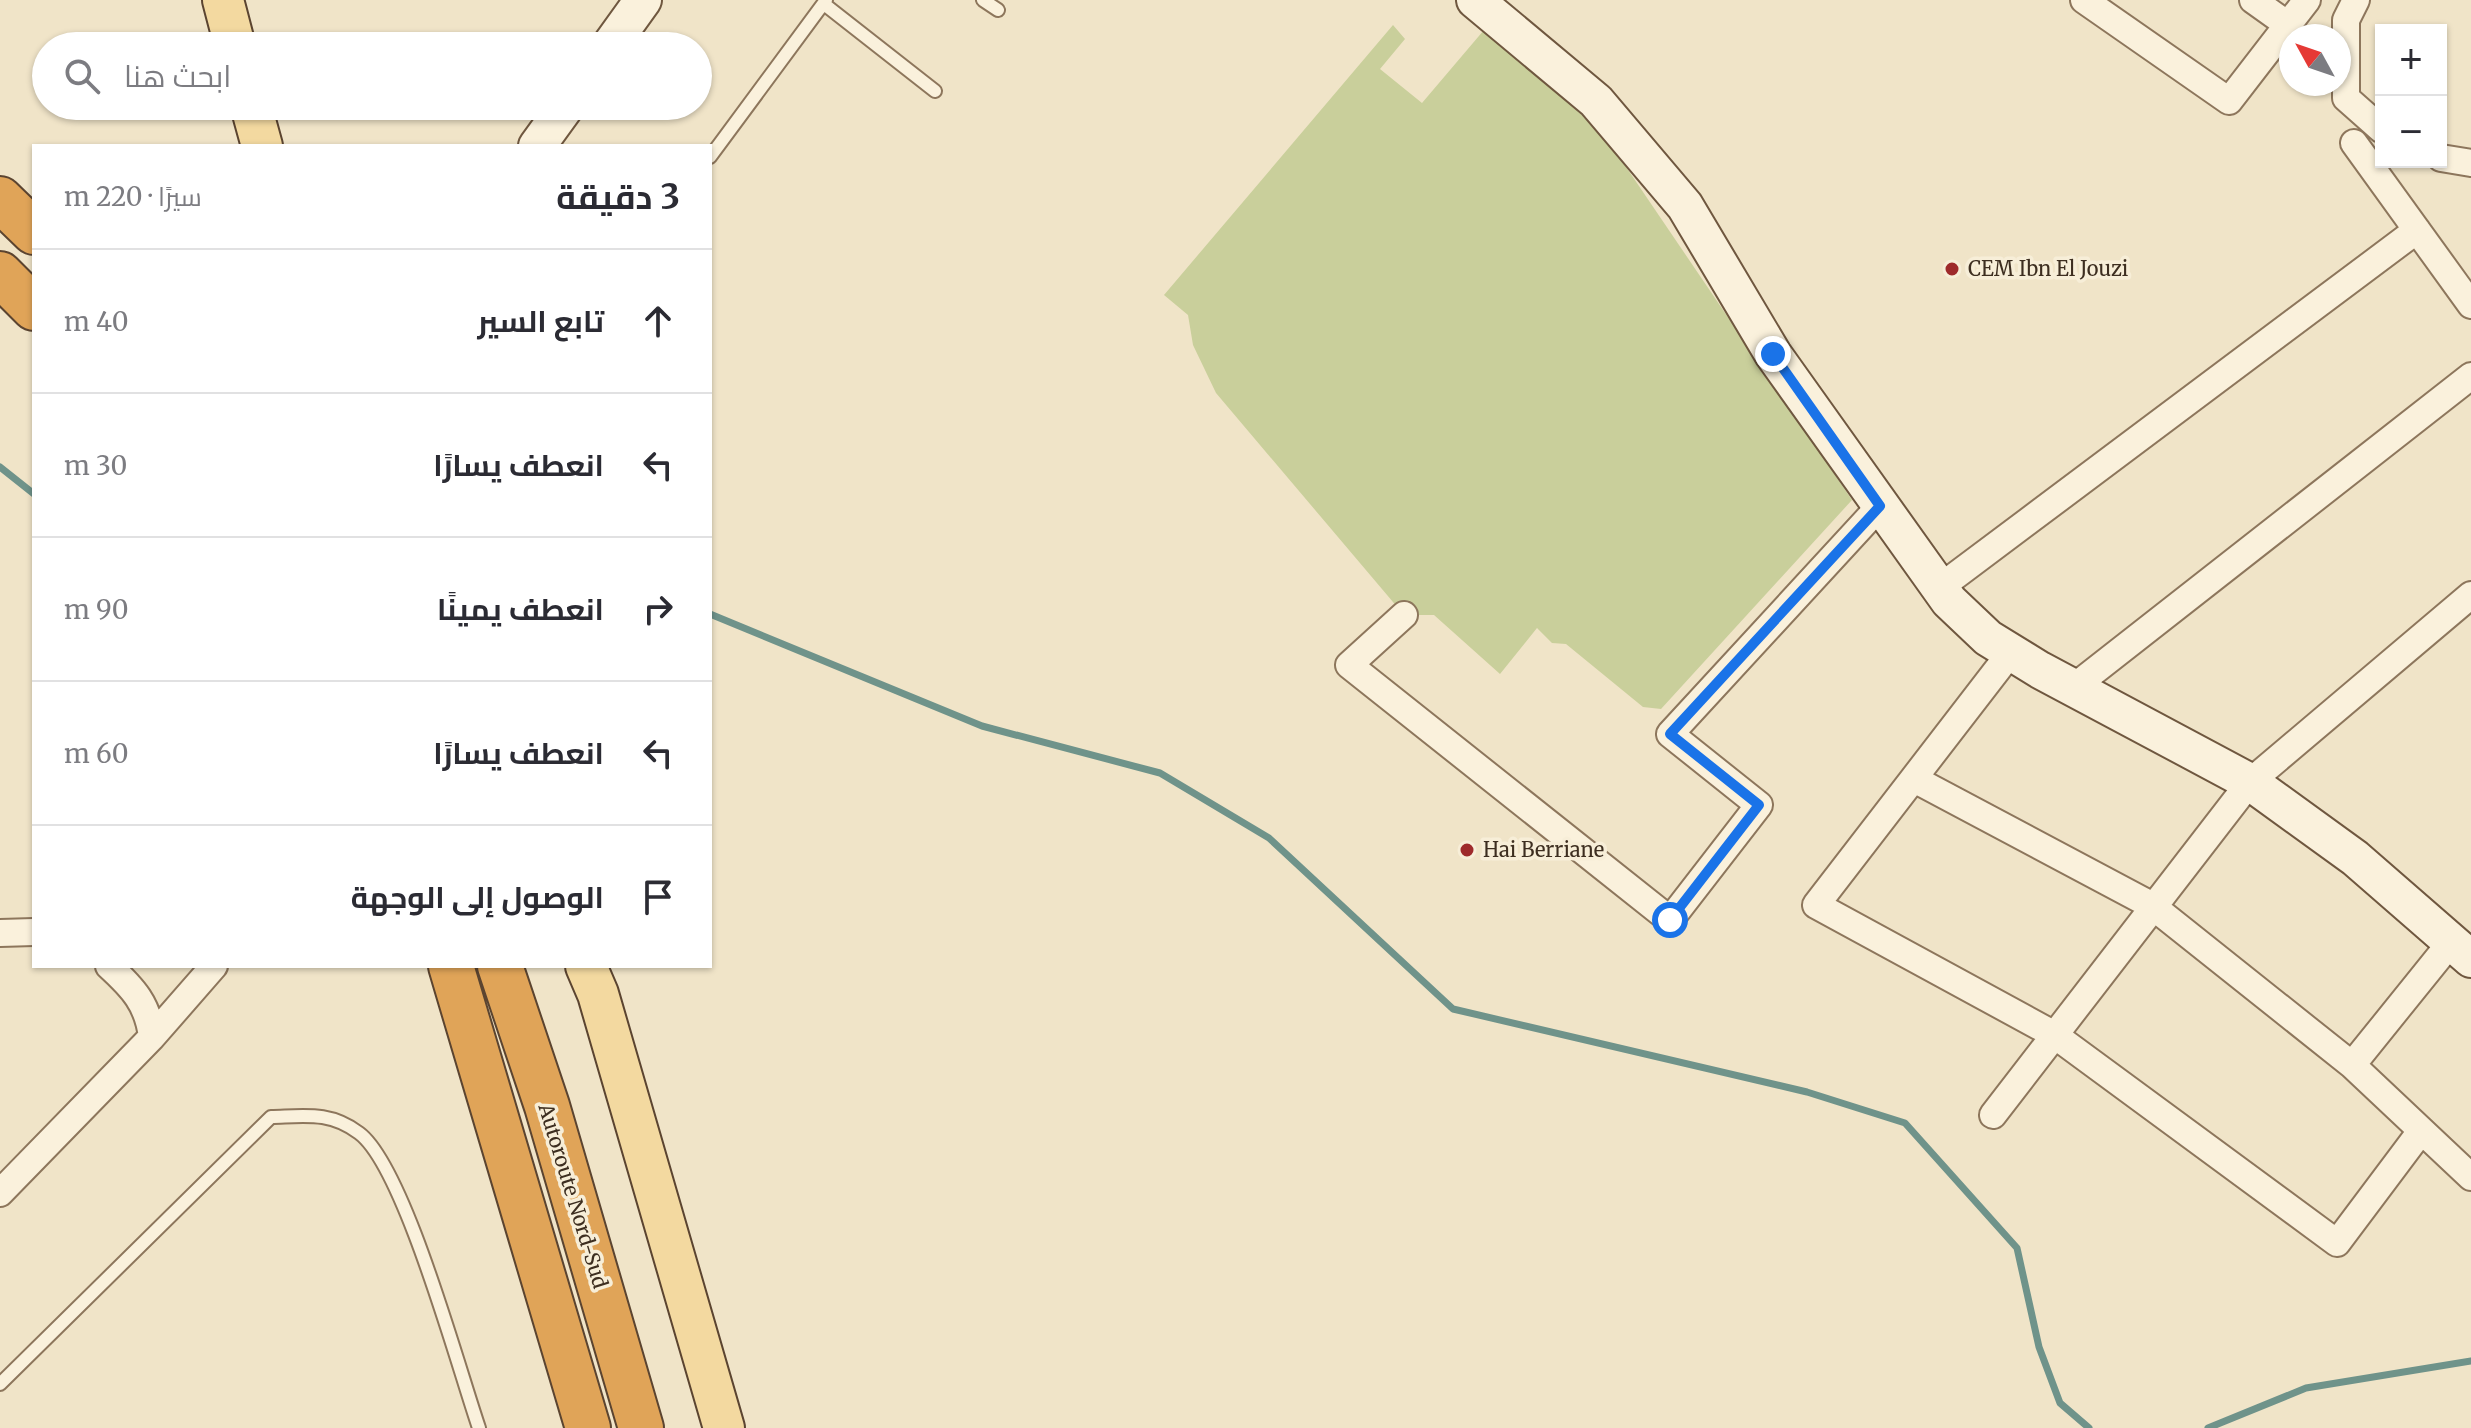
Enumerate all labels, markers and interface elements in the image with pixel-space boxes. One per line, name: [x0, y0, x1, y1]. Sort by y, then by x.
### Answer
north arrow: [2279, 24, 2351, 96]
map controls: [2375, 24, 2447, 168]
button: +: [2375, 24, 2447, 96]
search box: [32, 32, 712, 120]
icon: search: [60, 54, 104, 98]
text: ابحث هنا: [124, 57, 231, 95]
button: −: [2375, 96, 2447, 168]
text: 3 دقيقة: [556, 176, 680, 218]
text: سيرًا · 220 m: [64, 180, 202, 213]
place label: CEM Ibn El Jouzi: [1968, 256, 2128, 281]
marker: CEM Ibn El Jouzi: [1943, 260, 1961, 278]
icon: ahead: [636, 299, 680, 343]
text: تابع السير: [478, 302, 604, 340]
text: 40 m: [64, 305, 128, 338]
route end: [1755, 336, 1791, 372]
icon: left: [636, 443, 680, 487]
text: انعطف يسارًا: [433, 446, 604, 484]
text: 30 m: [64, 449, 127, 482]
icon: right: [636, 587, 680, 631]
text: انعطف يمينًا: [437, 590, 604, 628]
text: 90 m: [64, 593, 129, 626]
icon: left: [636, 731, 680, 775]
text: انعطف يسارًا: [433, 734, 604, 772]
text: 60 m: [64, 737, 128, 770]
place label: Hai Berriane: [1483, 837, 1604, 862]
marker: Hai Berriane: [1458, 841, 1476, 859]
icon: arrive: [636, 875, 680, 919]
text: الوصول إلى الوجهة: [351, 878, 604, 916]
route start: [1652, 902, 1688, 938]
street label: Autoroute Nord-Sud: [533, 1099, 614, 1291]

